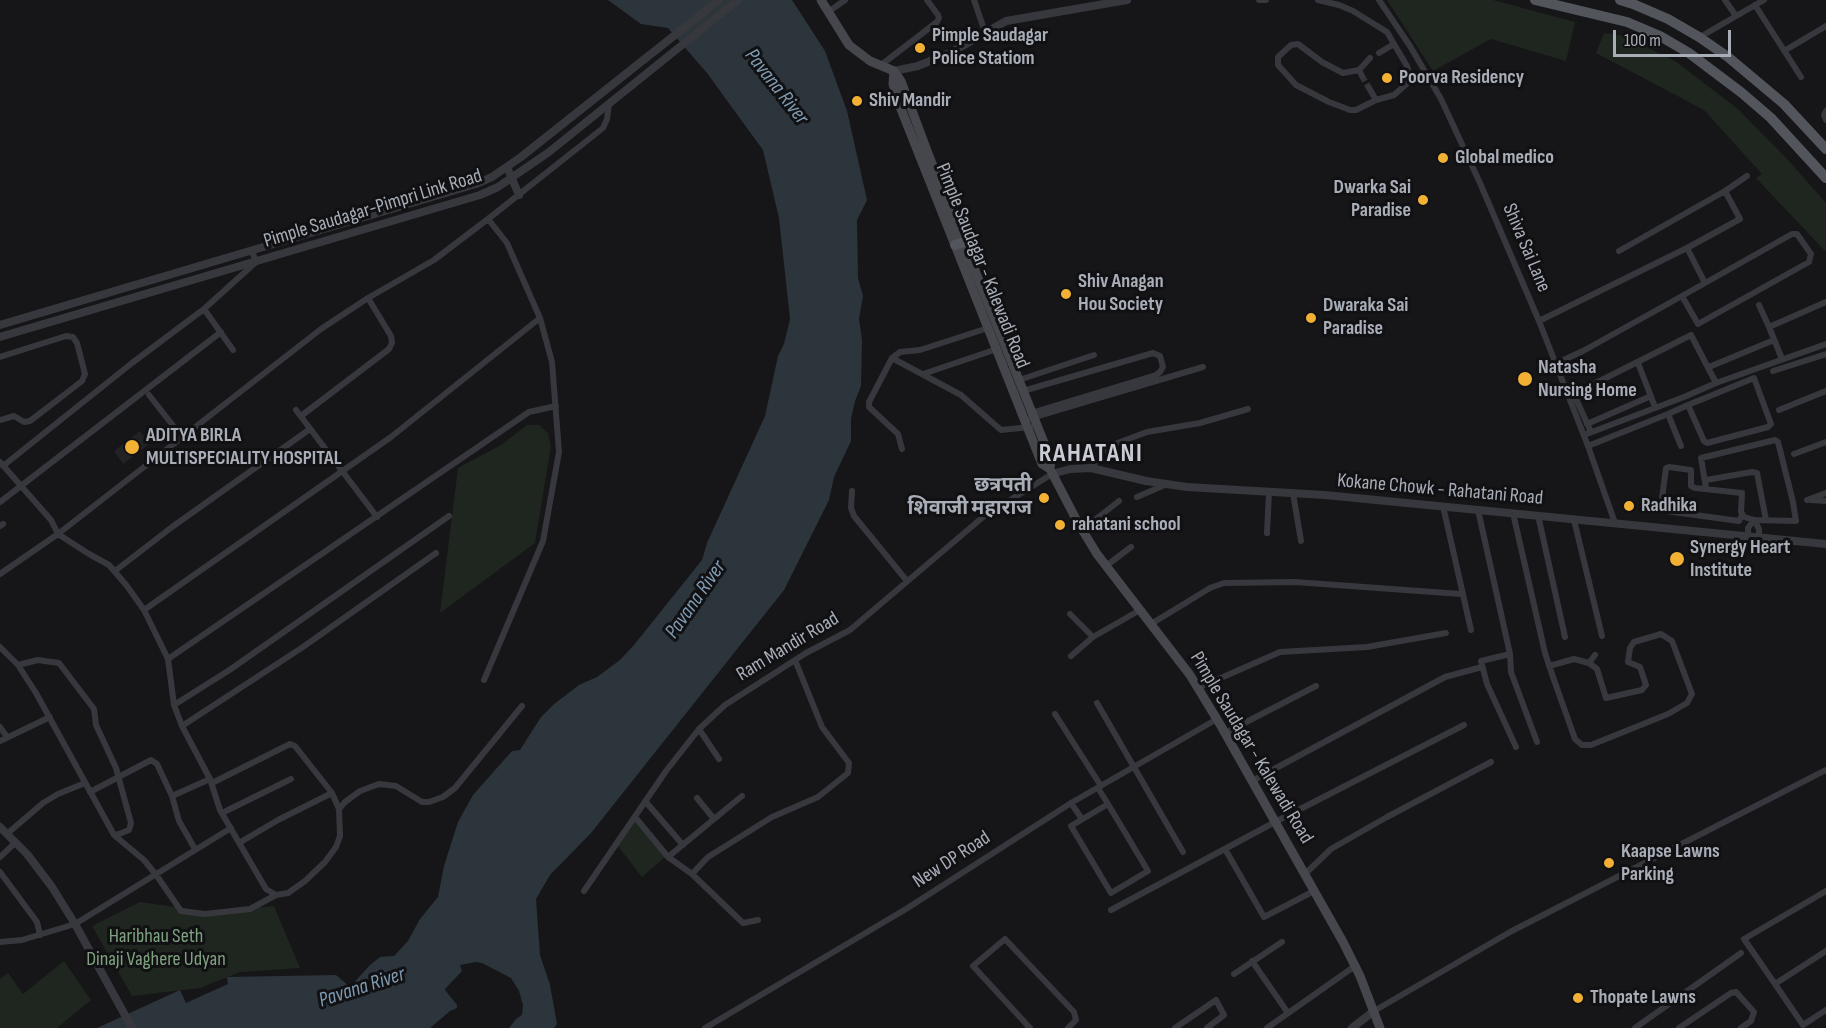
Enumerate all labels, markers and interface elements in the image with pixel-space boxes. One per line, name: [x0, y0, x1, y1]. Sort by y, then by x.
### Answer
scale bar: [1616, 18, 1734, 56]
place label: Pimple Saudagar Police Statiom: [932, 24, 1048, 71]
text: 100 m: [1624, 30, 1661, 51]
marker: Pimple Saudagar Police Statiom: [913, 41, 927, 55]
water label: Pavana River: [739, 44, 813, 130]
place label: Poorva Residency: [1399, 66, 1524, 90]
marker: Poorva Residency: [1380, 71, 1394, 85]
place label: Shiv Mandir: [869, 89, 951, 113]
marker: Shiv Mandir: [850, 94, 864, 108]
place label: Global medico: [1455, 146, 1554, 170]
marker: Global medico: [1436, 151, 1450, 165]
street label: Pimple Saudagar - Kalewadi Road: [930, 160, 1034, 372]
street label: Pimple Saudagar-Pimpri Link Road: [261, 164, 485, 254]
place label: Dwarka Sai Paradise: [1334, 176, 1411, 223]
marker: Dwarka Sai Paradise: [1416, 193, 1430, 207]
street label: Shiva Sai Lane: [1497, 200, 1555, 296]
place label: Shiv Anagan Hou Society: [1078, 270, 1164, 317]
marker: Shiv Anagan Hou Society: [1059, 287, 1073, 301]
place label: Dwaraka Sai Paradise: [1323, 294, 1408, 341]
marker: Dwaraka Sai Paradise: [1304, 311, 1318, 325]
place label: Natasha Nursing Home: [1538, 356, 1637, 403]
marker: Natasha Nursing Home: [1516, 370, 1534, 388]
place label: ADITYA BIRLA MULTISPECIALITY HOSPITAL: [146, 424, 341, 471]
marker: ADITYA BIRLA MULTISPECIALITY HOSPITAL: [123, 438, 141, 456]
district label: RAHATANI: [1039, 438, 1143, 470]
street label: Kokane Chowk - Rahatani Road: [1336, 469, 1544, 511]
place label: छत्रपती शिवाजी महाराज: [908, 474, 1032, 521]
marker: छत्रपती शिवाजी महाराज: [1037, 491, 1051, 505]
place label: Radhika: [1641, 494, 1697, 518]
marker: Radhika: [1622, 499, 1636, 513]
place label: rahatani school: [1072, 513, 1181, 537]
marker: rahatani school: [1053, 518, 1067, 532]
place label: Synergy Heart Institute: [1690, 536, 1790, 583]
marker: Synergy Heart Institute: [1668, 550, 1686, 568]
water label: Pavana River: [660, 556, 732, 644]
street label: Ram Mandir Road: [732, 607, 844, 687]
street label: Pimple Saudagar - Kalewadi Road: [1184, 648, 1318, 848]
street label: New DP Road: [909, 826, 995, 894]
place label: Kaapse Lawns Parking: [1621, 840, 1720, 887]
marker: Kaapse Lawns Parking: [1602, 856, 1616, 870]
park label: Haribhau Seth Dinaji Vaghere Udyan: [86, 925, 226, 972]
water label: Pavana River: [316, 962, 408, 1014]
place label: Thopate Lawns: [1590, 986, 1696, 1010]
marker: Thopate Lawns: [1571, 991, 1585, 1005]

